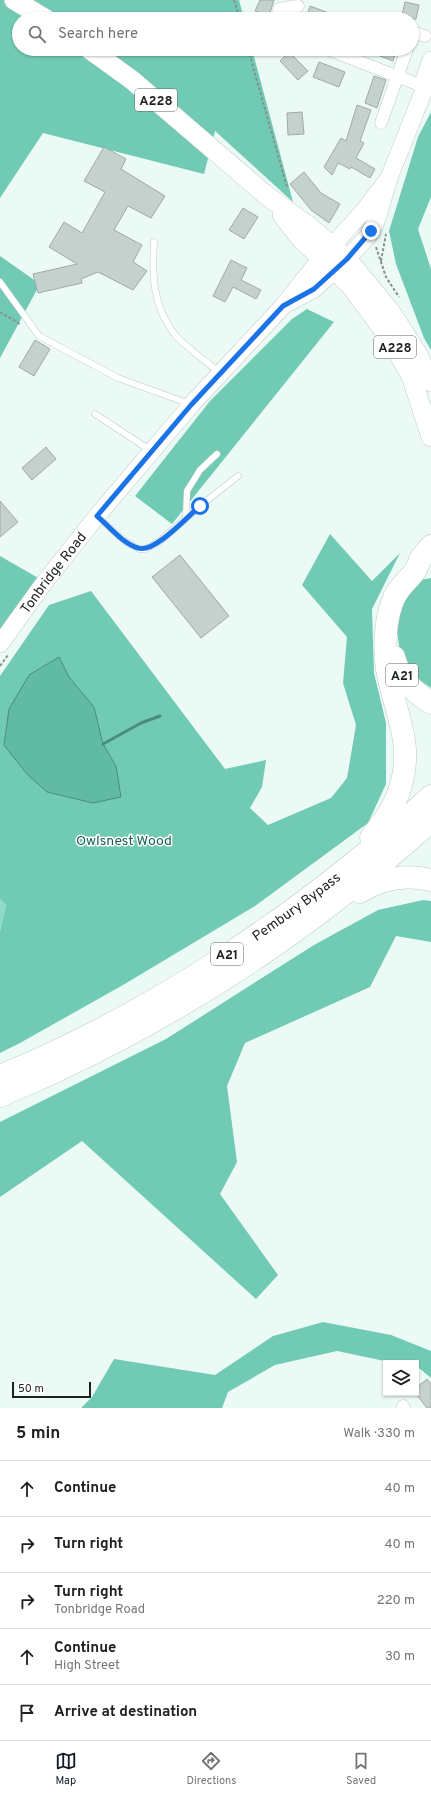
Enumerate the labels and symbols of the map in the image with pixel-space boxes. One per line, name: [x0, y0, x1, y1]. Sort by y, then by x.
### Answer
road number: A228: [135, 89, 177, 111]
route end: [362, 222, 380, 240]
road number: A228: [374, 336, 416, 358]
route start: [191, 497, 209, 515]
street label: Tonbridge Road: [18, 529, 91, 618]
road number: A21: [386, 664, 418, 686]
park label: Owlsnest Wood: [76, 833, 172, 850]
street label: Pembury Bypass: [249, 869, 344, 946]
road number: A21: [211, 943, 243, 965]
scale bar: [12, 1380, 91, 1399]

